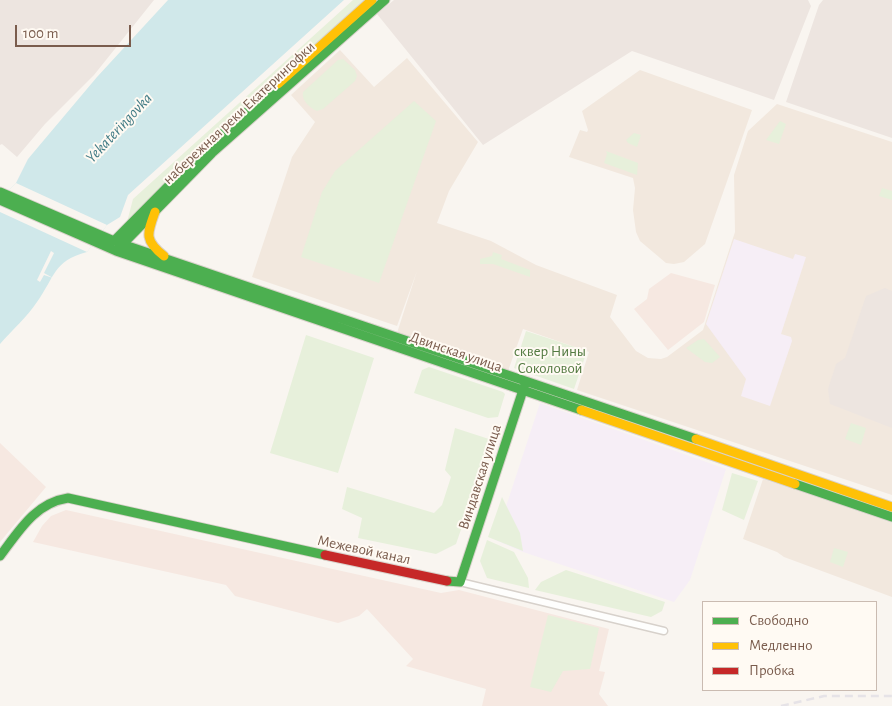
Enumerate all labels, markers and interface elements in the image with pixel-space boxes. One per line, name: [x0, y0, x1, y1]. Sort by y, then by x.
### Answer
scale bar: [18, 15, 134, 47]
text: 100 m: [23, 26, 58, 41]
street label: набережная реки Екатерингофки: [159, 38, 319, 188]
water label: Yekateringovka: [82, 89, 156, 167]
street label: Двинская улица: [407, 328, 505, 376]
park label: сквер Нины Соколовой: [514, 342, 586, 377]
street label: Виндавская улица: [454, 422, 506, 532]
street label: Межевой канал: [316, 531, 412, 569]
legend: [702, 601, 877, 691]
text: Свободно: [749, 613, 809, 628]
text: Медленно: [749, 638, 813, 653]
text: Пробка: [749, 663, 795, 678]

